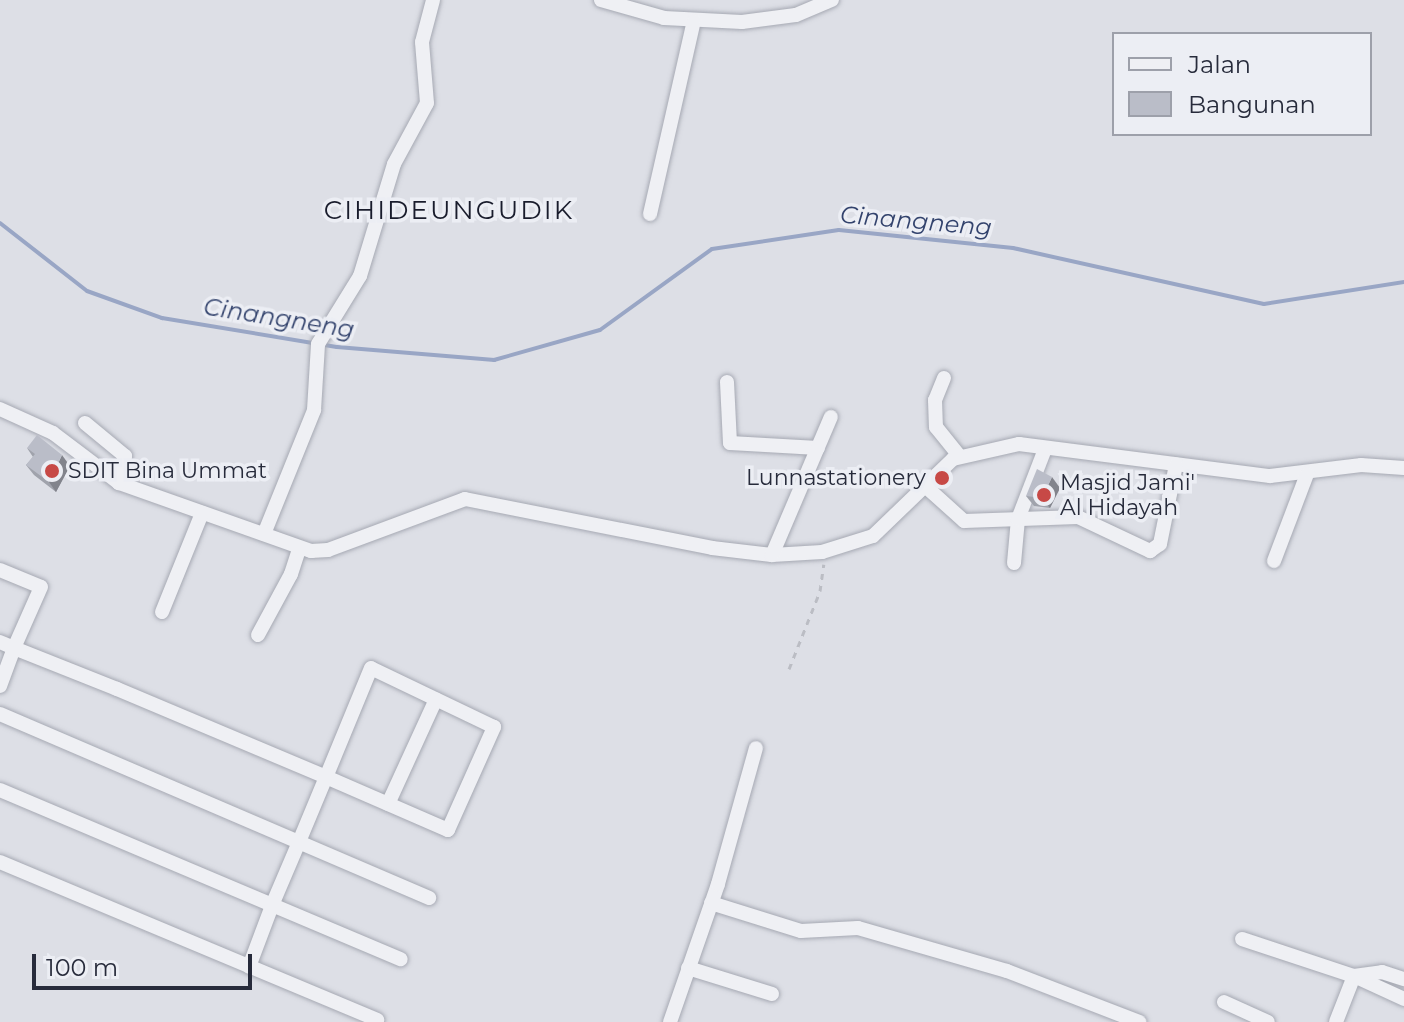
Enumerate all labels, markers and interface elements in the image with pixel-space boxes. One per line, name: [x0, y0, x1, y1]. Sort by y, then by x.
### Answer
legend: [1112, 32, 1372, 136]
text: Jalan: [1188, 50, 1251, 79]
text: Bangunan: [1188, 90, 1316, 119]
district label: CIHIDEUNGUDIK: [324, 195, 574, 227]
water label: Cinangneng: [839, 200, 993, 242]
water label: Cinangneng: [202, 292, 356, 344]
place label: SDIT Bina Ummat: [68, 458, 267, 484]
marker: SDIT Bina Ummat: [43, 462, 61, 480]
place label: Lunnastationery: [746, 465, 926, 491]
marker: Lunnastationery: [933, 469, 951, 487]
place label: Masjid Jami' Al Hidayah: [1060, 469, 1195, 520]
marker: Masjid Jami' Al Hidayah: [1035, 486, 1053, 504]
scale bar: [36, 938, 256, 988]
text: 100 m: [46, 953, 118, 982]

